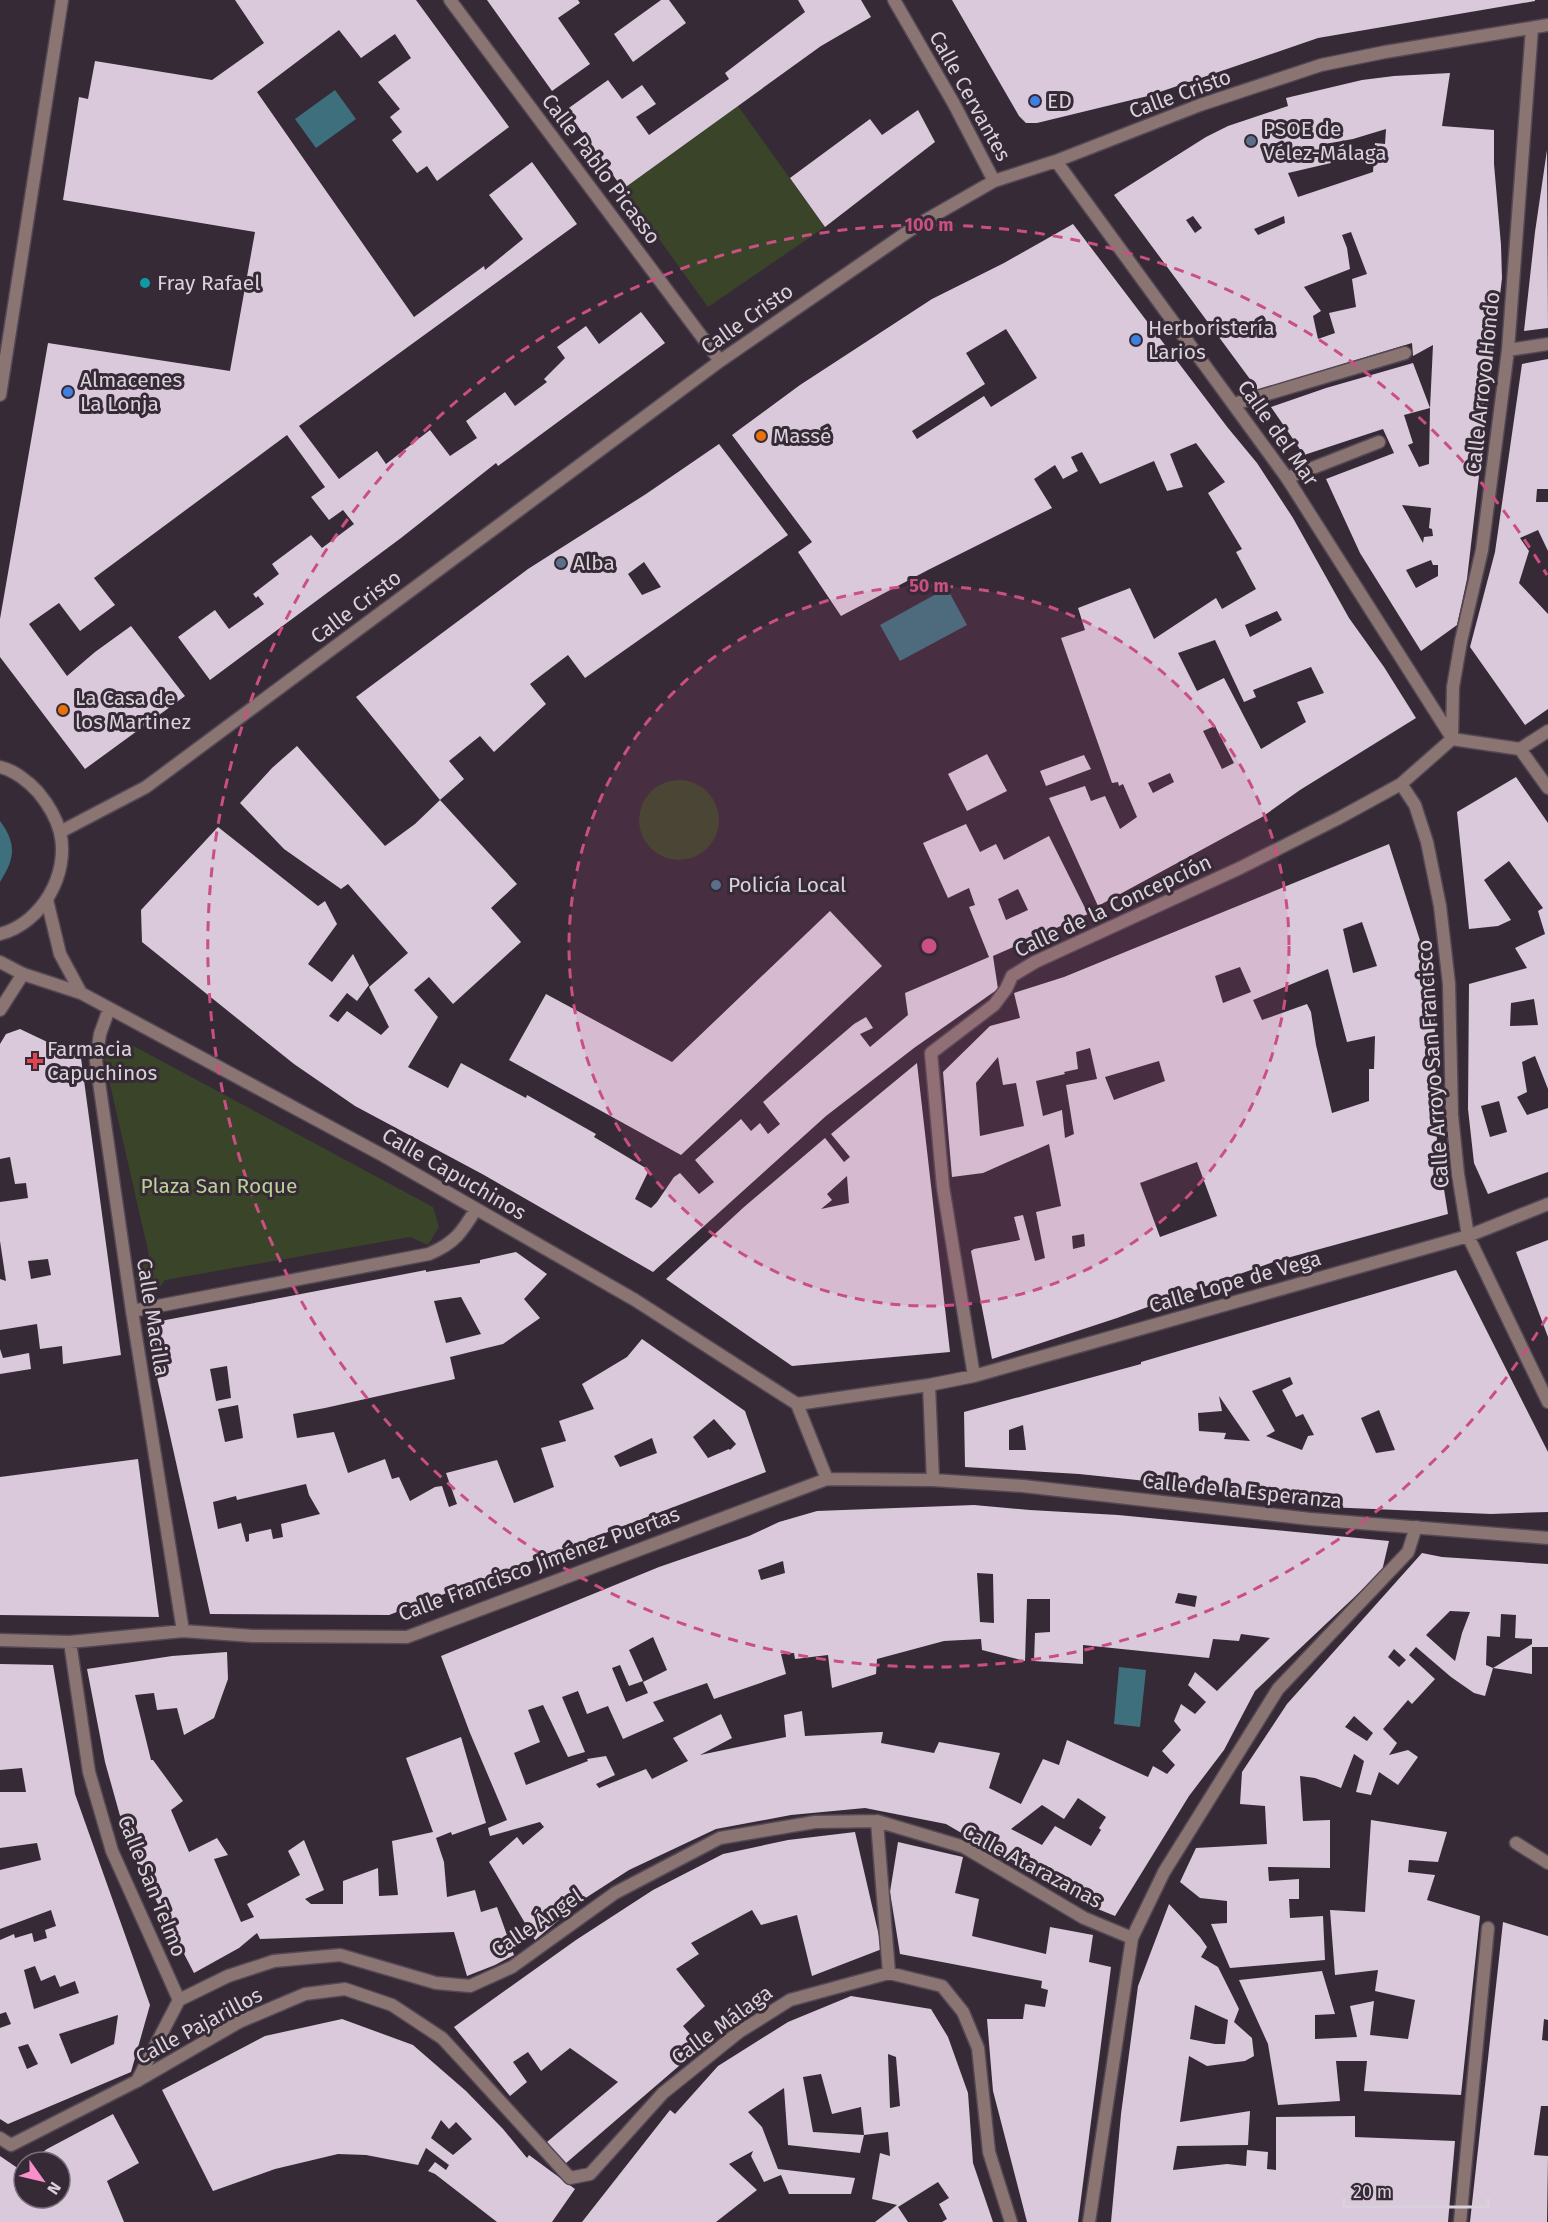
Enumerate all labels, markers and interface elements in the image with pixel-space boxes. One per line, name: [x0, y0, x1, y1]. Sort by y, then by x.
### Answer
street label: Calle Cervantes: [923, 26, 1017, 166]
street label: Calle Cristo: [1125, 64, 1235, 124]
place label: ED: [1047, 88, 1072, 114]
street label: Calle Pablo Picasso: [536, 89, 666, 249]
marker: ED: [1028, 94, 1042, 108]
place label: PSOE de Vélez-Málaga: [1263, 116, 1387, 166]
marker: PSOE de Vélez-Málaga: [1244, 134, 1258, 148]
text: 100 m: [905, 214, 953, 236]
place label: Fray Rafael: [157, 270, 260, 296]
marker: Fray Rafael: [138, 276, 152, 290]
street label: Calle Cristo: [696, 278, 798, 360]
street label: Calle Arroyo Hondo: [1460, 290, 1506, 476]
place label: Herboristería Larios: [1148, 315, 1275, 365]
marker: Herboristería Larios: [1129, 333, 1143, 347]
place label: Almacenes La Lonja: [80, 367, 182, 417]
street label: Calle del Mar: [1232, 375, 1324, 491]
marker: Almacenes La Lonja: [61, 385, 75, 399]
place label: Massé: [773, 423, 831, 449]
marker: Massé: [754, 429, 768, 443]
place label: Alba: [573, 550, 615, 576]
marker: Alba: [554, 556, 568, 570]
street label: Calle Cristo: [306, 564, 406, 650]
text: 50 m: [909, 575, 949, 597]
place label: La Casa de los Martinez: [75, 685, 191, 735]
marker: La Casa de los Martinez: [56, 703, 70, 717]
street label: Calle de la Concepción: [1010, 849, 1216, 963]
place label: Policía Local: [728, 872, 846, 898]
marker: Policía Local: [709, 878, 723, 892]
centre of rings: [919, 936, 939, 956]
street label: Calle Arroyo San Francisco: [1411, 939, 1455, 1189]
place label: Farmacia Capuchinos: [47, 1036, 158, 1086]
marker: Farmacia Capuchinos: [28, 1054, 42, 1068]
street label: Calle Capuchinos: [377, 1122, 531, 1226]
park label: Plaza San Roque: [141, 1173, 297, 1199]
street label: Calle Lope de Vega: [1146, 1245, 1324, 1319]
street label: Calle Macilla: [131, 1256, 175, 1378]
street label: Calle de la Esperanza: [1141, 1468, 1343, 1514]
street label: Calle Francisco Jiménez Puertas: [395, 1501, 684, 1627]
street label: Calle San Telmo: [112, 1811, 192, 1961]
street label: Calle Atarazanas: [957, 1818, 1107, 1914]
street label: Calle Ángel: [486, 1883, 588, 1963]
street label: Calle Málaga: [666, 1980, 778, 2070]
street label: Calle Pajarillos: [131, 1982, 267, 2070]
north arrow: [12, 2150, 72, 2210]
scale bar: [1344, 2171, 1488, 2209]
text: N: [43, 2178, 65, 2198]
text: 20 m: [1353, 2181, 1392, 2203]

